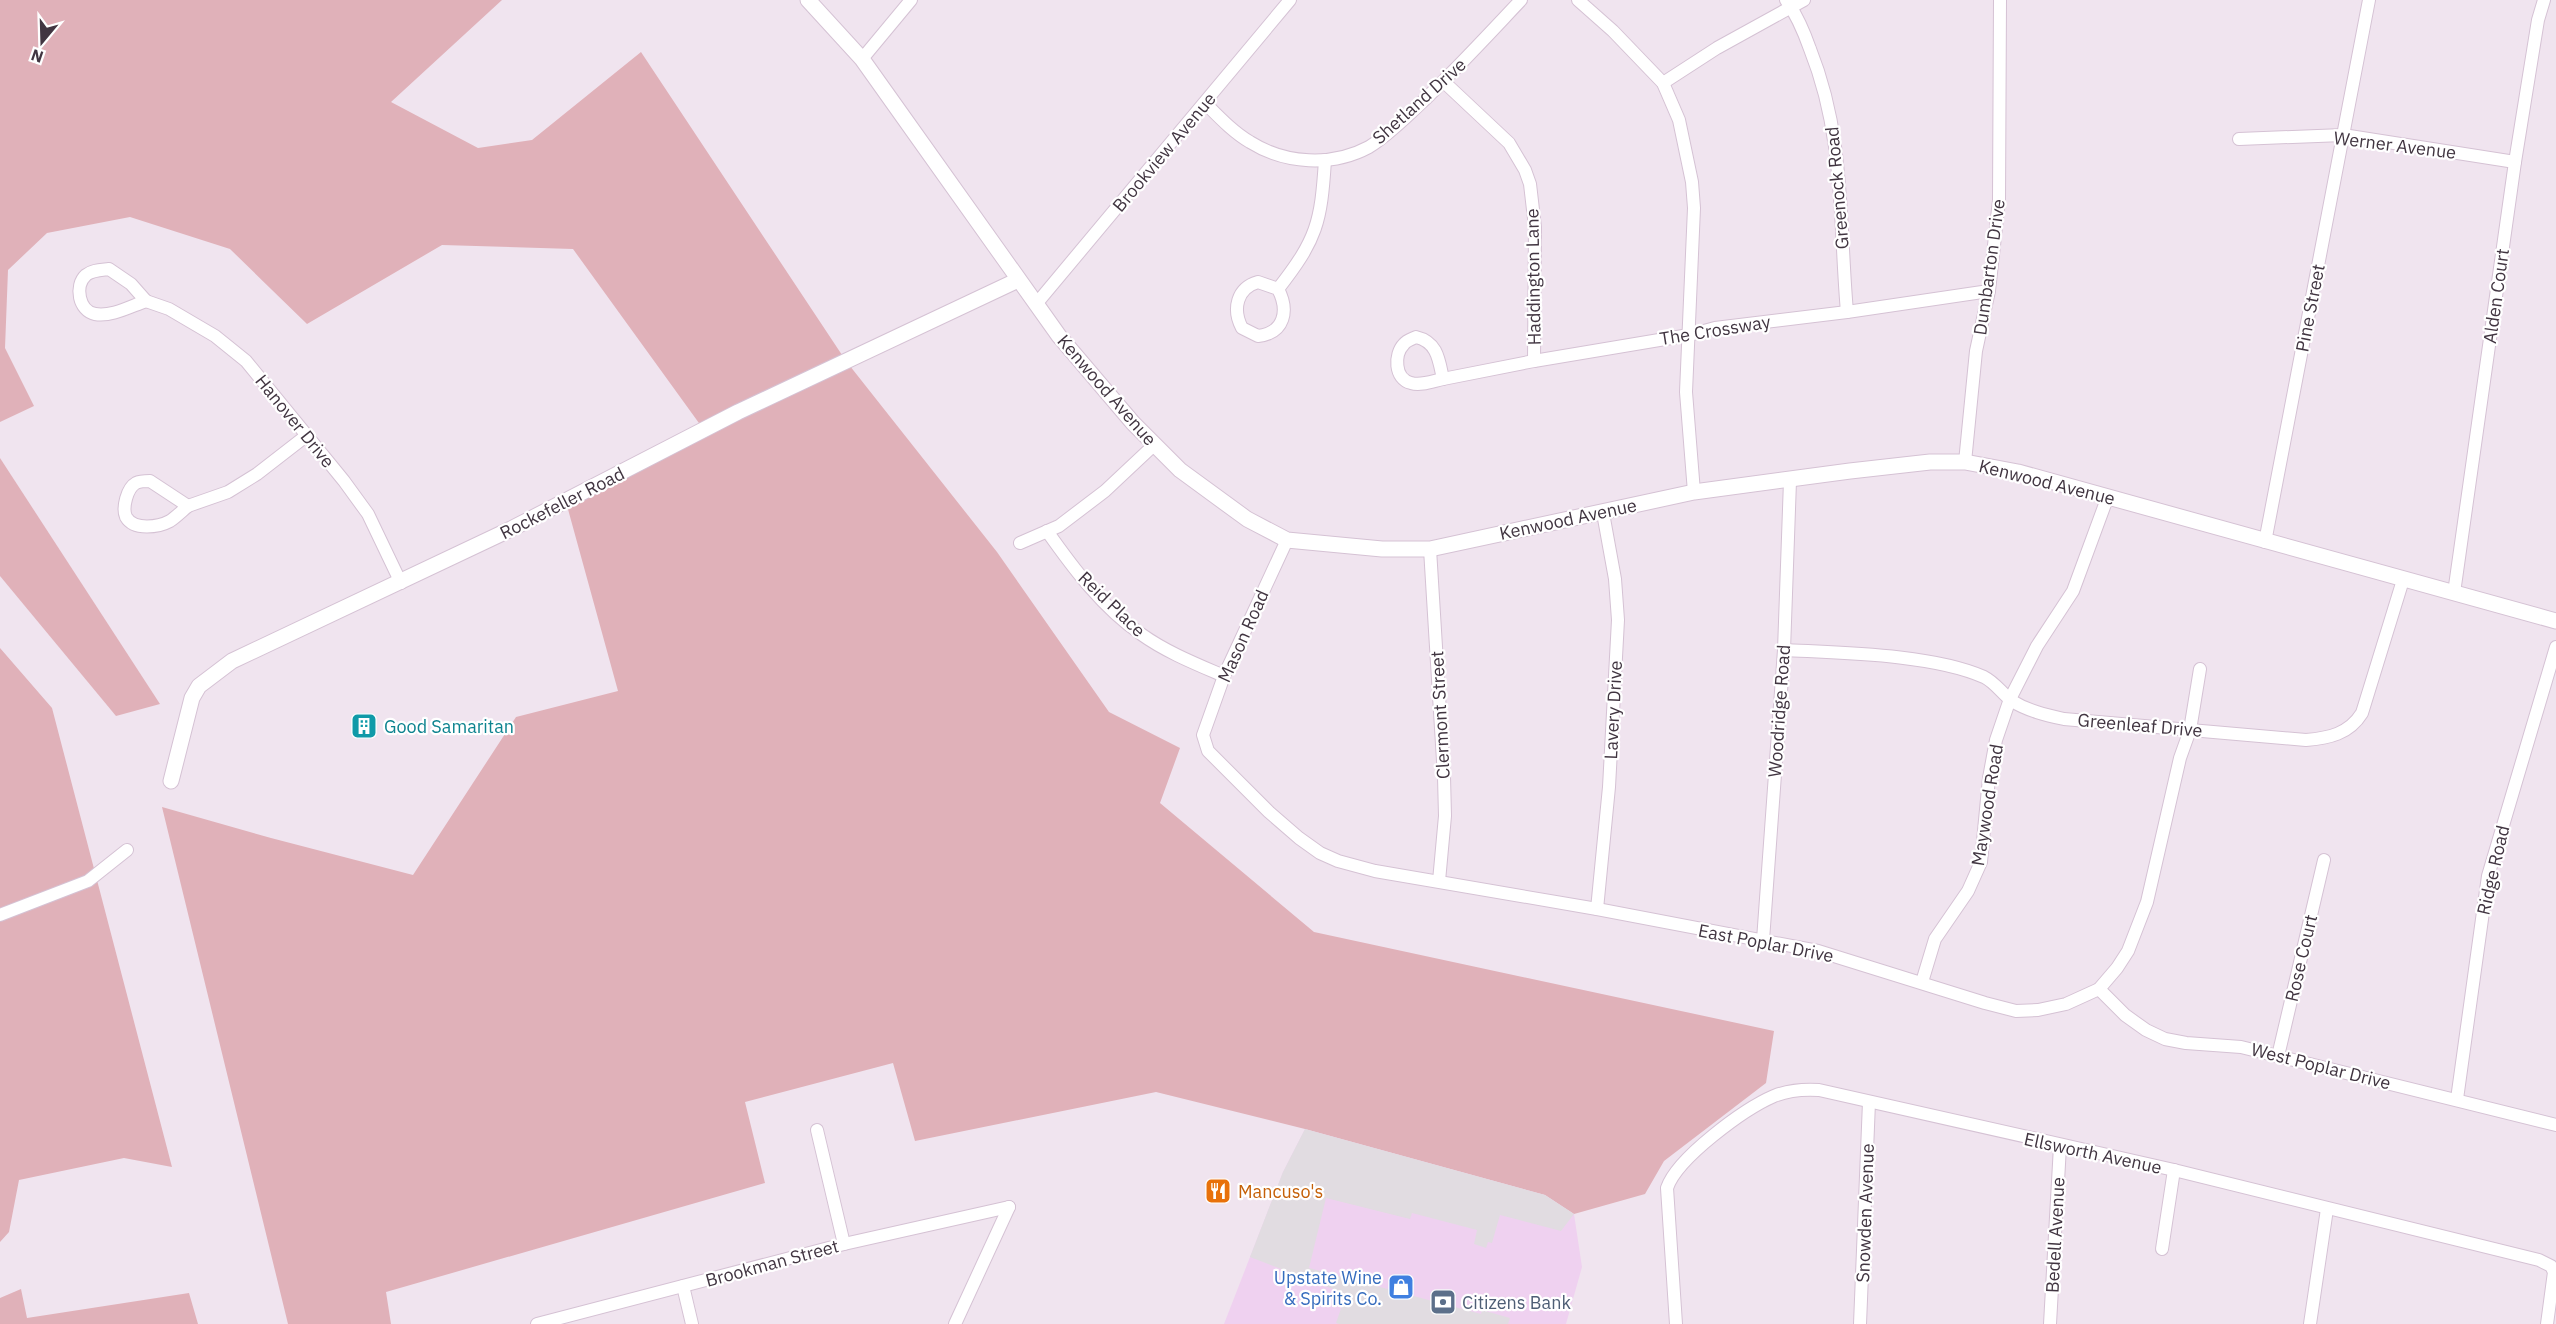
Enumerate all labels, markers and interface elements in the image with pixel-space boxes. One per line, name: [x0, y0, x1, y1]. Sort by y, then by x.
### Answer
north arrow: [12, 12, 72, 72]
text: N: [28, 45, 46, 68]
street label: Shetland Drive: [1367, 53, 1471, 149]
street label: Brookview Avenue: [1107, 87, 1221, 216]
street label: Greenock Road: [1820, 126, 1854, 250]
street label: Werner Avenue: [2332, 126, 2458, 164]
street label: Dumbarton Drive: [1968, 197, 2010, 337]
street label: Haddington Lane: [1520, 208, 1546, 346]
street label: Alden Court: [2478, 247, 2514, 345]
street label: Pine Street: [2290, 262, 2330, 354]
street label: The Crossway: [1658, 310, 1772, 350]
street label: Kenwood Avenue: [1053, 330, 1162, 450]
street label: Hanover Drive: [250, 370, 340, 473]
street label: Kenwood Avenue: [1976, 454, 2118, 510]
street label: Rockefeller Road: [496, 462, 628, 544]
street label: Kenwood Avenue: [1497, 493, 1639, 545]
street label: Reid Place: [1074, 566, 1150, 642]
street label: Mason Road: [1212, 586, 1274, 686]
street label: Woodridge Road: [1763, 644, 1795, 778]
street label: Clermont Street: [1425, 650, 1455, 780]
street label: Lavery Drive: [1599, 660, 1627, 760]
street label: Greenleaf Drive: [2077, 708, 2204, 742]
building icon: Good Samaritan: [349, 711, 379, 741]
place label: Good Samaritan: [384, 715, 514, 738]
street label: Maywood Road: [1966, 742, 2008, 868]
street label: Ridge Road: [2472, 823, 2514, 917]
street label: Rose Court: [2280, 912, 2322, 1004]
street label: East Poplar Drive: [1696, 919, 1836, 967]
street label: West Poplar Drive: [2249, 1038, 2393, 1094]
street label: Ellsworth Avenue: [2022, 1127, 2164, 1179]
street label: Snowden Avenue: [1851, 1143, 1879, 1283]
restaurant icon: Mancuso's: [1203, 1176, 1233, 1206]
street label: Bedell Avenue: [2040, 1176, 2070, 1294]
place label: Mancuso's: [1238, 1180, 1323, 1203]
street label: Brookman Street: [703, 1234, 841, 1292]
place label: Upstate Wine & Spirits Co.: [1274, 1266, 1382, 1310]
shop icon: Upstate Wine & Spirits Co.: [1386, 1272, 1416, 1302]
bank icon: Citizens Bank: [1428, 1287, 1458, 1317]
place label: Citizens Bank: [1462, 1291, 1571, 1314]

